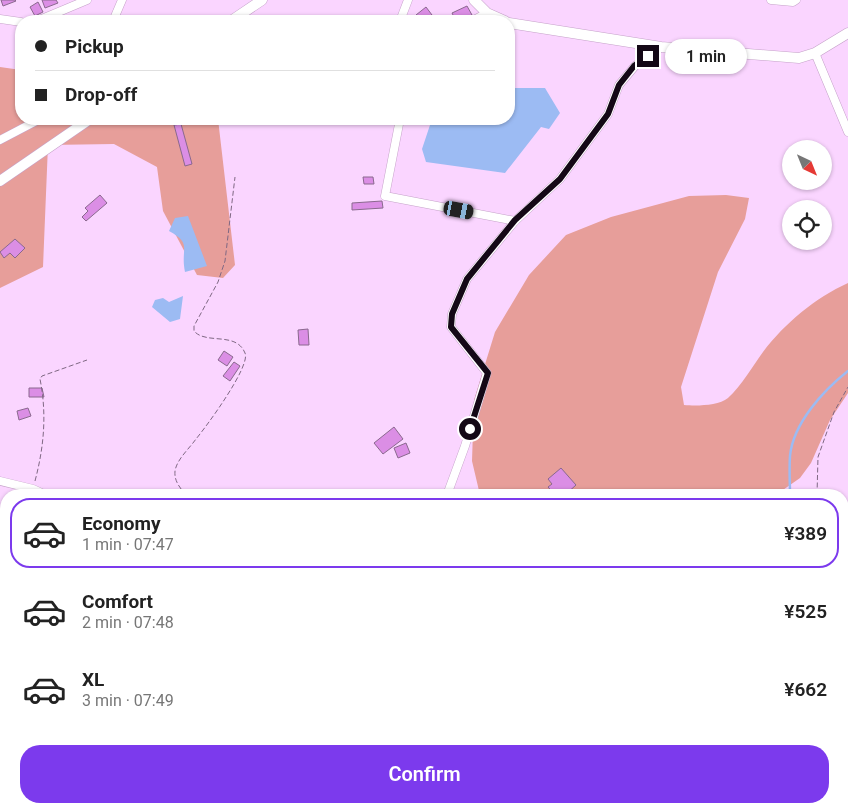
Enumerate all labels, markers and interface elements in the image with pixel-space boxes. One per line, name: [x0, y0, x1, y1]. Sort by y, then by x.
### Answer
text: Pickup: [65, 35, 124, 58]
callout: 1 min: [666, 38, 748, 74]
route end: [637, 45, 659, 67]
text: 1 min: [686, 47, 726, 66]
text: Drop-off: [65, 83, 137, 106]
north arrow: [782, 140, 832, 190]
map controls: [782, 140, 832, 250]
car: [442, 200, 475, 220]
button: locate: [782, 200, 832, 250]
route start: [459, 418, 481, 440]
icon: car: [22, 511, 67, 556]
text: Economy: [82, 512, 161, 535]
text: ¥389: [784, 522, 827, 545]
text: 1 min · 07:47: [82, 535, 174, 554]
icon: car: [22, 589, 67, 634]
text: Comfort: [82, 590, 153, 613]
text: ¥525: [784, 600, 827, 623]
text: 2 min · 07:48: [82, 613, 174, 632]
icon: car: [22, 667, 67, 712]
text: XL: [82, 668, 104, 691]
text: ¥662: [784, 678, 827, 701]
text: 3 min · 07:49: [82, 691, 174, 710]
button: Confirm: [20, 745, 829, 803]

